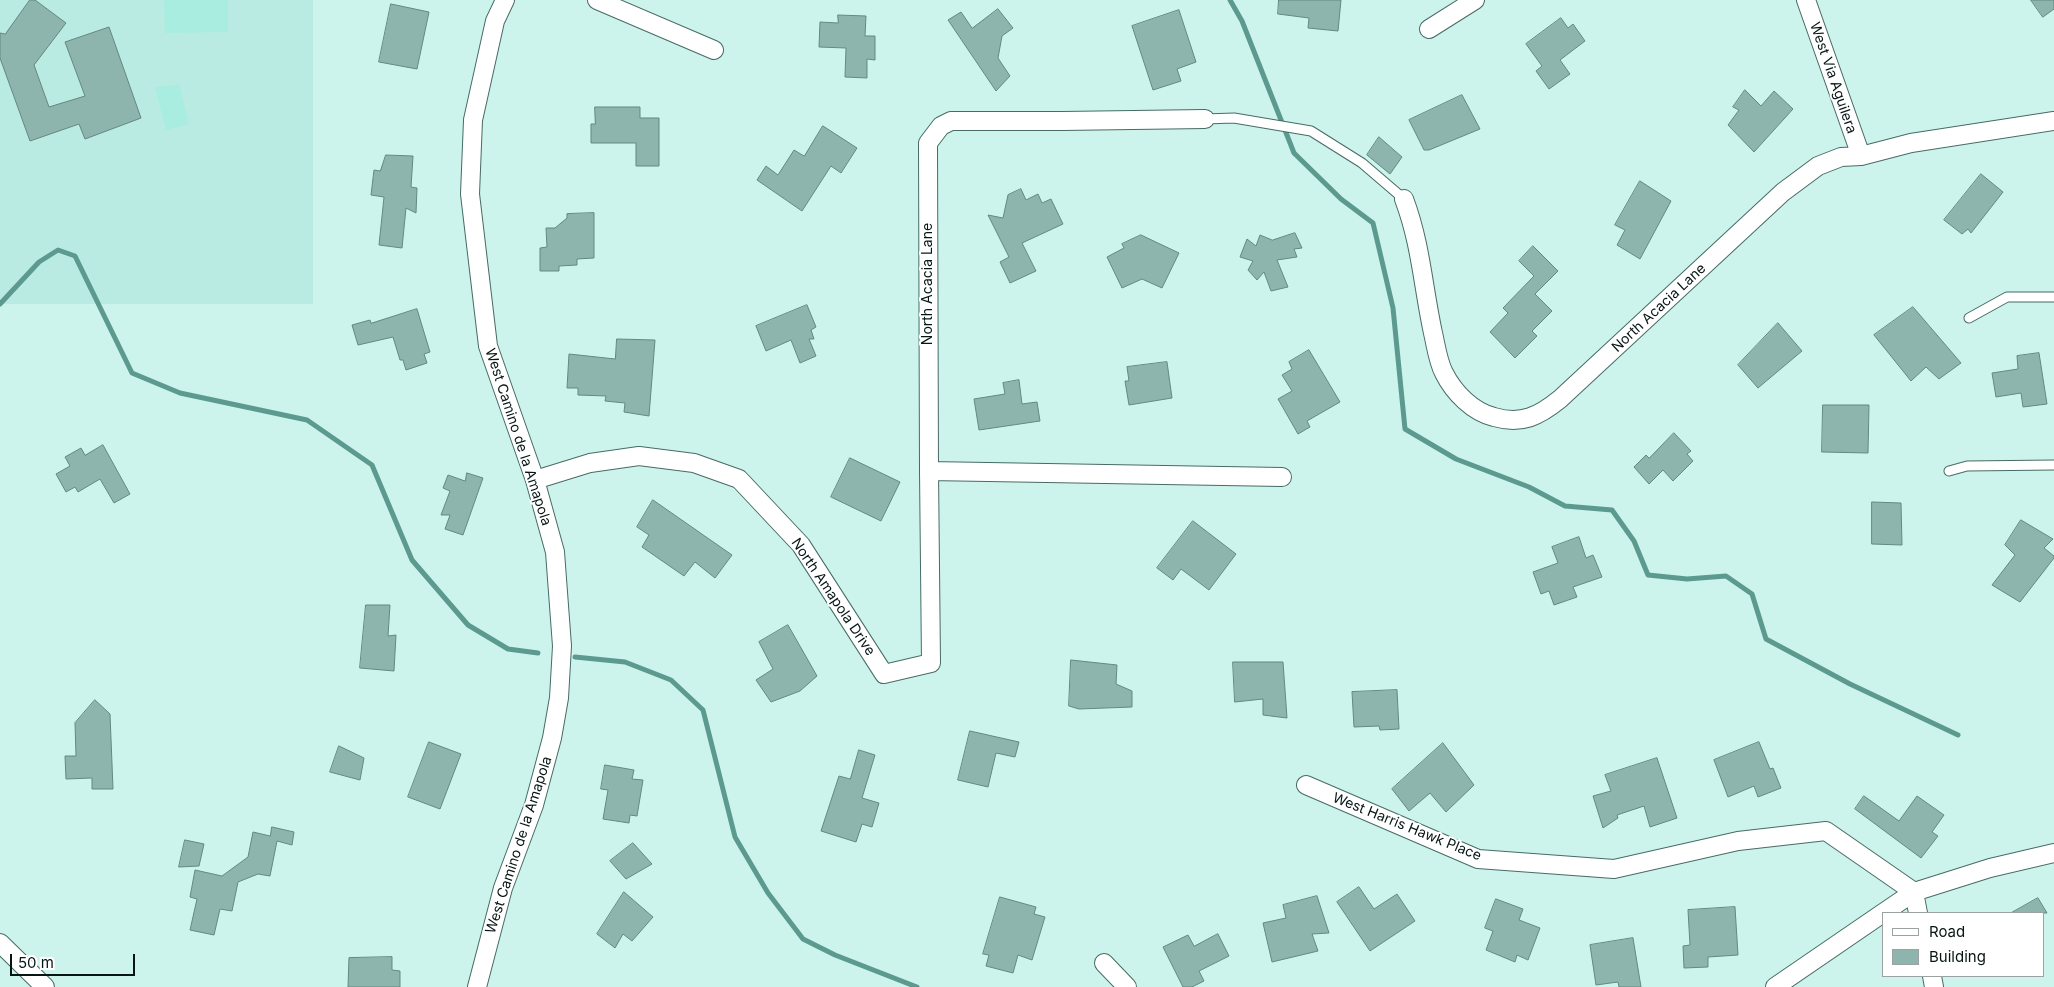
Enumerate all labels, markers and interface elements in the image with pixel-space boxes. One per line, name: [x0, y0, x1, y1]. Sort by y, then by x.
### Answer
street label: West Via Aguilera: [1806, 20, 1860, 136]
street label: North Acacia Lane: [920, 223, 936, 345]
street label: North Acacia Lane: [1609, 260, 1709, 356]
street label: West Camino de la Amapola: [481, 346, 555, 528]
street label: North Amapola Drive: [787, 535, 879, 659]
street label: West Camino de la Amapola: [482, 754, 556, 936]
street label: West Harris Hawk Place: [1330, 789, 1484, 865]
legend: [1882, 912, 2044, 977]
text: Road: [1929, 922, 1965, 941]
scale bar: [12, 944, 138, 976]
text: Building: [1929, 947, 1986, 966]
text: 50 m: [18, 953, 54, 972]

